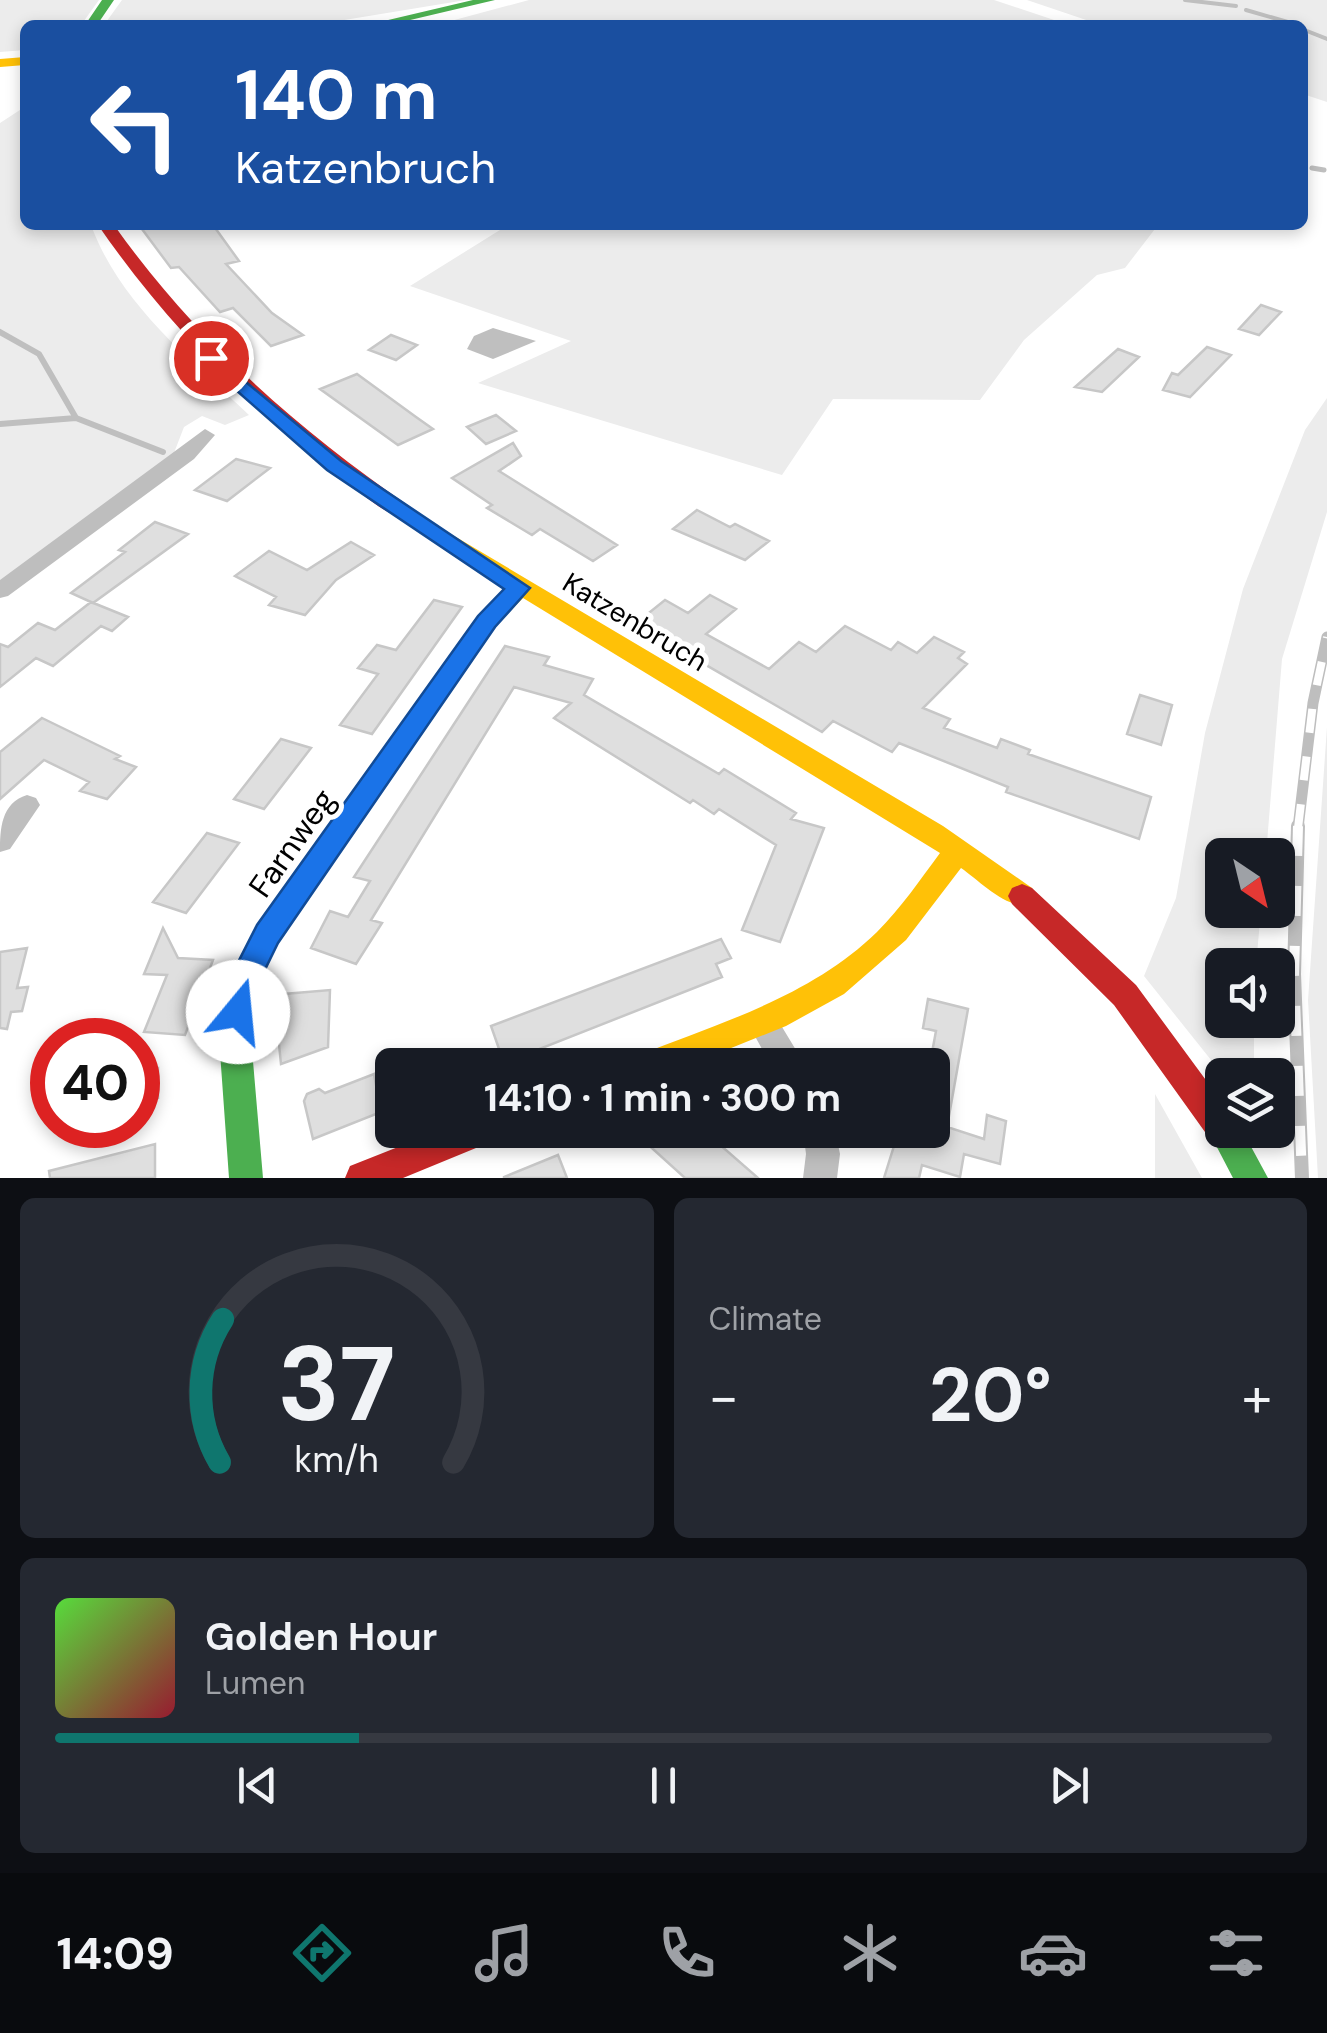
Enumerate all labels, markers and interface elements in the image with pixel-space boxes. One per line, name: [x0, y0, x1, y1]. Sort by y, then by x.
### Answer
text: 140 m: [235, 50, 438, 141]
icon: left: [70, 60, 200, 190]
text: Katzenbruch: [235, 138, 496, 197]
pin: [169, 316, 254, 401]
icon: arrive: [184, 331, 239, 386]
street label: Katzenbruch: [556, 564, 714, 680]
street label: Farnweg: [239, 780, 345, 906]
north arrow: [1205, 838, 1295, 928]
map controls: [1205, 838, 1295, 1148]
button: sound: [1205, 948, 1295, 1038]
position arrow: [186, 960, 290, 1064]
speed limit sign: 40: [30, 1018, 160, 1148]
button: layers: [1205, 1058, 1295, 1148]
text: 14:10 · 1 min · 300 m: [484, 1073, 841, 1123]
text: Climate: [709, 1298, 822, 1340]
text: 37: [278, 1317, 396, 1452]
text: 20°: [929, 1347, 1052, 1444]
text: −: [709, 1361, 739, 1433]
text: +: [1242, 1361, 1272, 1433]
text: km/h: [295, 1437, 379, 1483]
text: Golden Hour: [205, 1612, 437, 1662]
text: Lumen: [205, 1662, 305, 1704]
icon: previous: [230, 1758, 285, 1813]
icon: pause: [636, 1758, 691, 1813]
icon: next: [1042, 1758, 1097, 1813]
icon: directions: [287, 1918, 357, 1988]
icon: music: [469, 1918, 539, 1988]
icon: phone: [652, 1918, 722, 1988]
icon: climate: [835, 1918, 905, 1988]
icon: car: [1018, 1918, 1088, 1988]
icon: filters: [1201, 1918, 1271, 1988]
text: 14:09: [56, 1924, 174, 1983]

